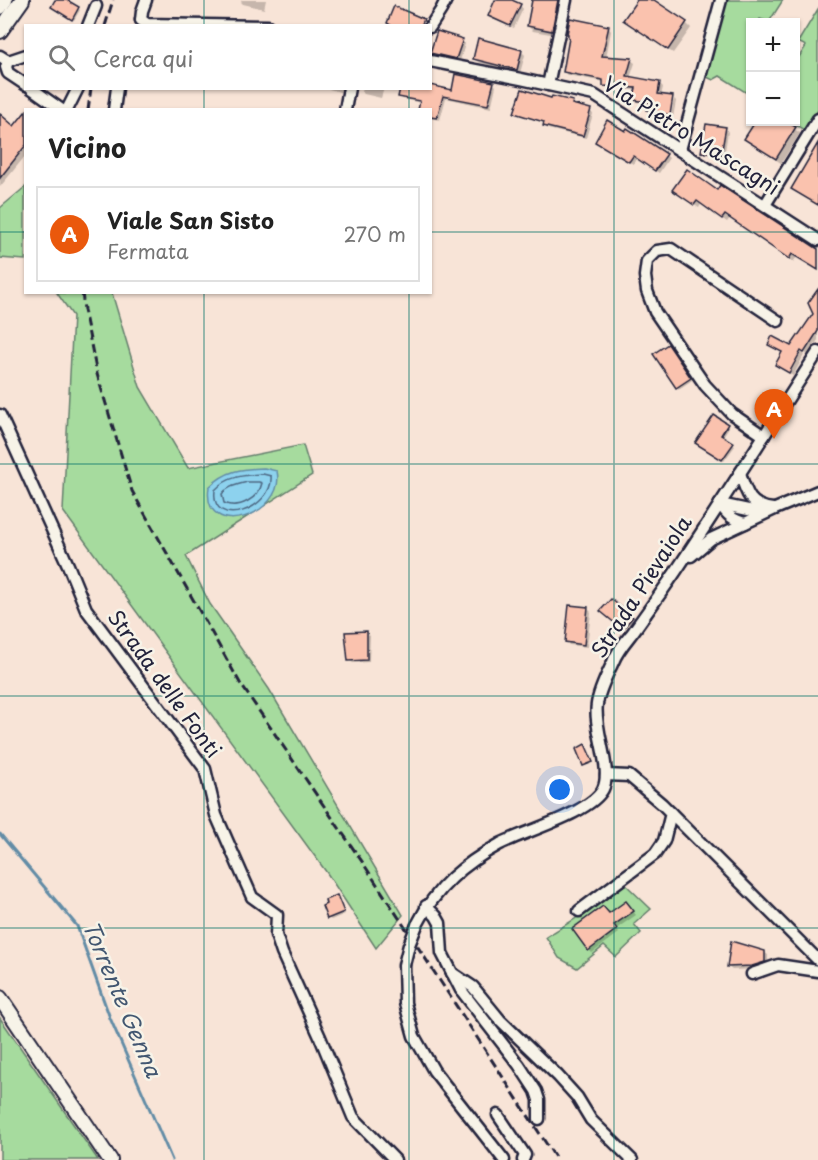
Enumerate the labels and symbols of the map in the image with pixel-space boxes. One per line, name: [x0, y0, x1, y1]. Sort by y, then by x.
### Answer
street label: Via Pietro Mascagni: [597, 67, 787, 202]
pin: A: [754, 390, 794, 439]
street label: Strada Pievaiola: [582, 508, 699, 664]
street label: Strada delle Fonti: [101, 602, 230, 763]
your location: [545, 775, 574, 804]
water label: Torrente Genna: [76, 915, 172, 1083]

